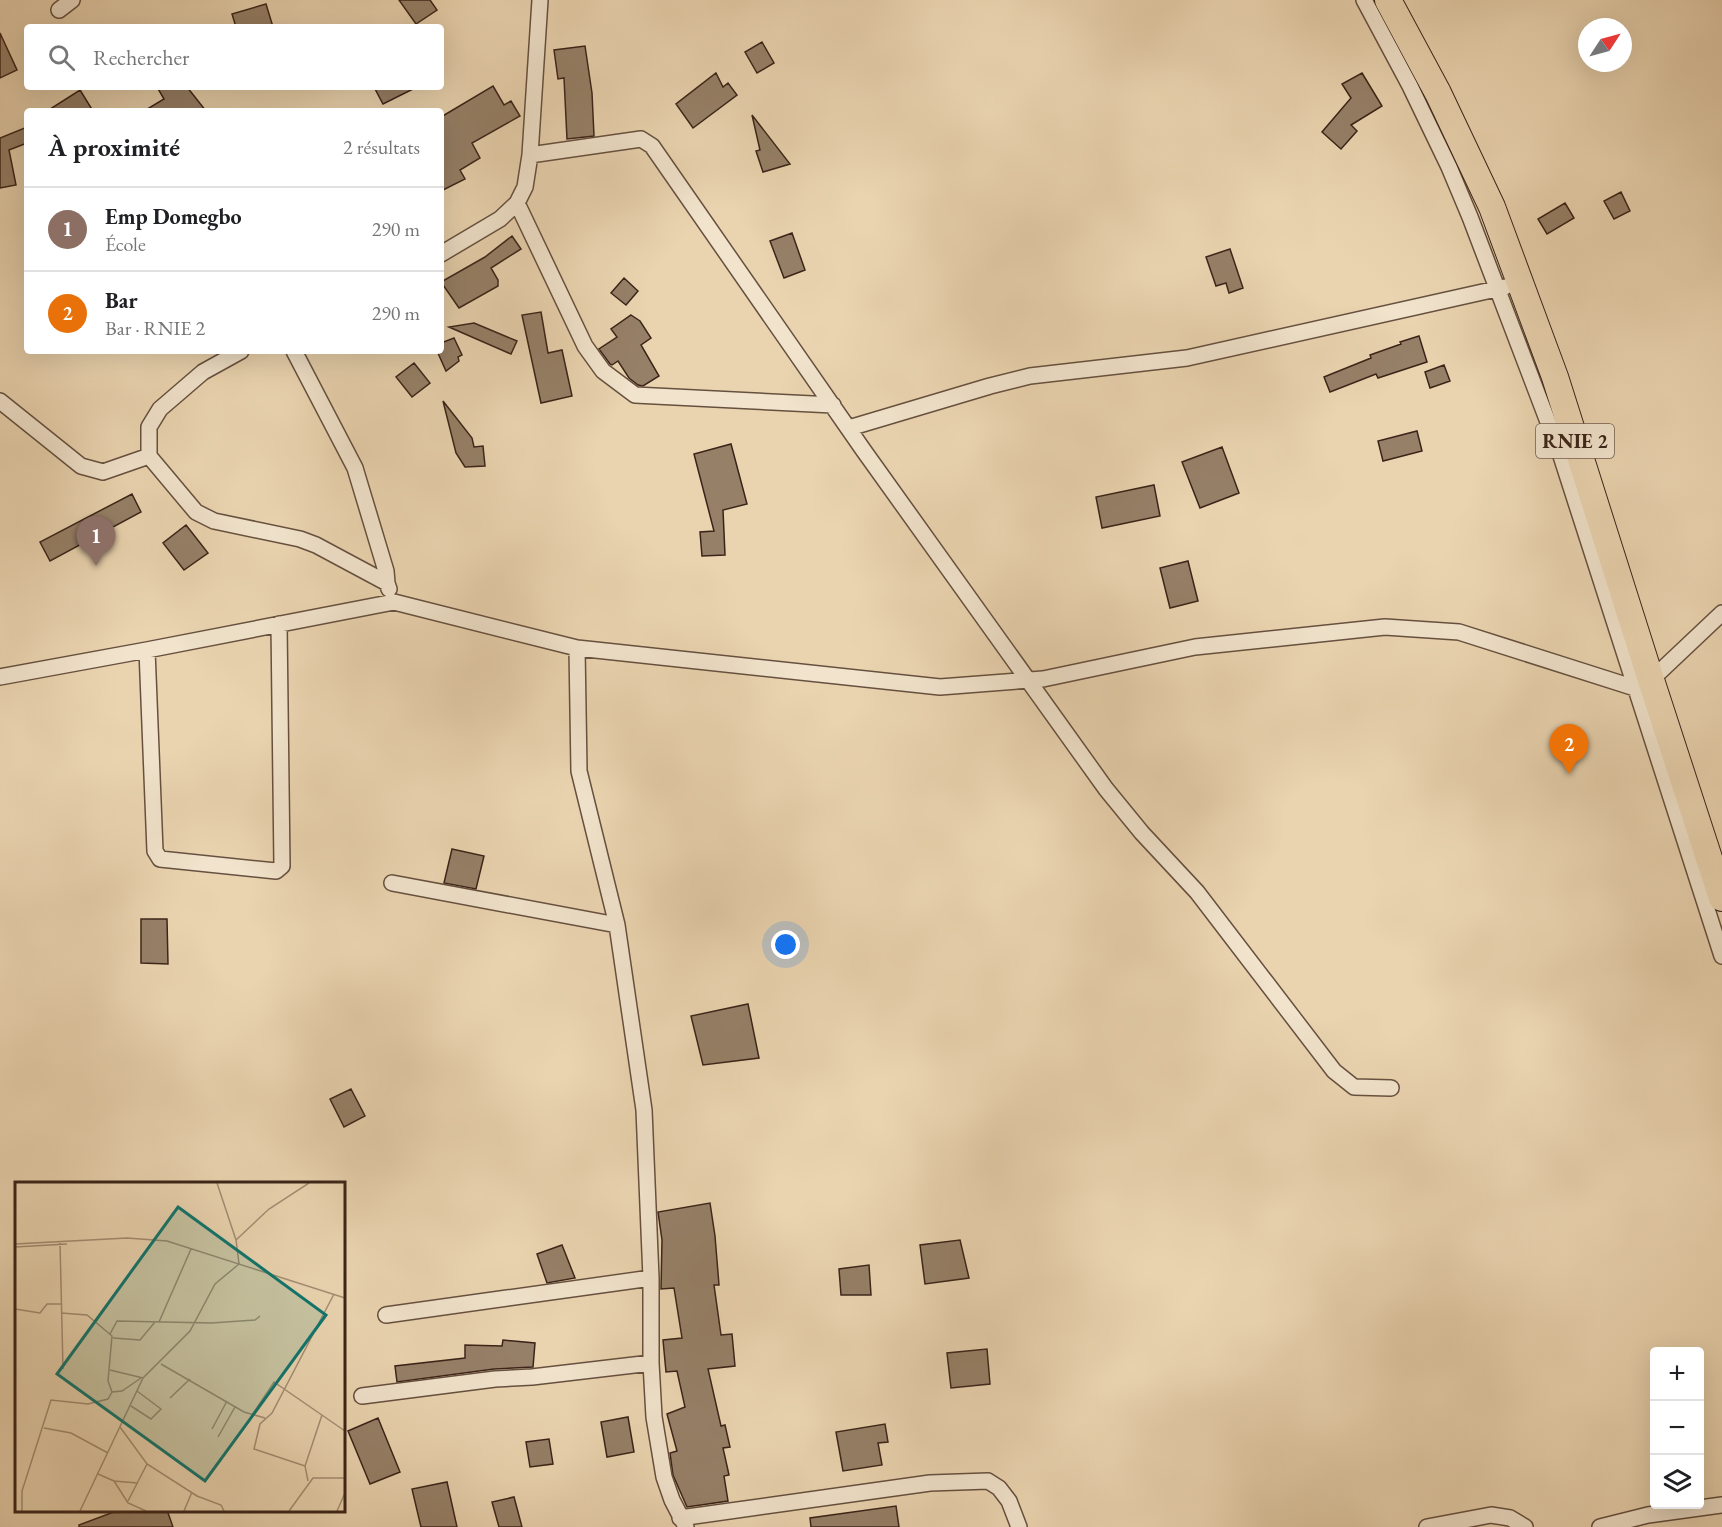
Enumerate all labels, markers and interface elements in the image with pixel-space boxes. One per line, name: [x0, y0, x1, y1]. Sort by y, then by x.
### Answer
north arrow: [1578, 18, 1632, 72]
search box: [24, 24, 444, 90]
icon: search: [45, 41, 78, 74]
text: Rechercher: [93, 43, 189, 72]
text: À proximité: [48, 130, 180, 164]
text: 2 résultats: [343, 134, 420, 160]
text: Emp Domegbo: [105, 202, 242, 231]
text: 1: [62, 216, 73, 242]
text: 290 m: [372, 216, 420, 242]
text: École: [105, 231, 146, 257]
text: Bar: [105, 286, 138, 315]
text: 2: [62, 300, 73, 326]
text: 290 m: [372, 300, 420, 326]
text: Bar · RNIE 2: [105, 315, 205, 341]
road number: RNIE 2: [1536, 424, 1614, 458]
pin: 1: [76, 516, 116, 566]
pin: 2: [1550, 724, 1588, 774]
your location: [771, 930, 800, 959]
inset map: [15, 1182, 345, 1512]
map controls: [1650, 1347, 1704, 1509]
button: +: [1650, 1347, 1704, 1401]
button: −: [1650, 1401, 1704, 1455]
button: layers: [1650, 1455, 1704, 1509]

